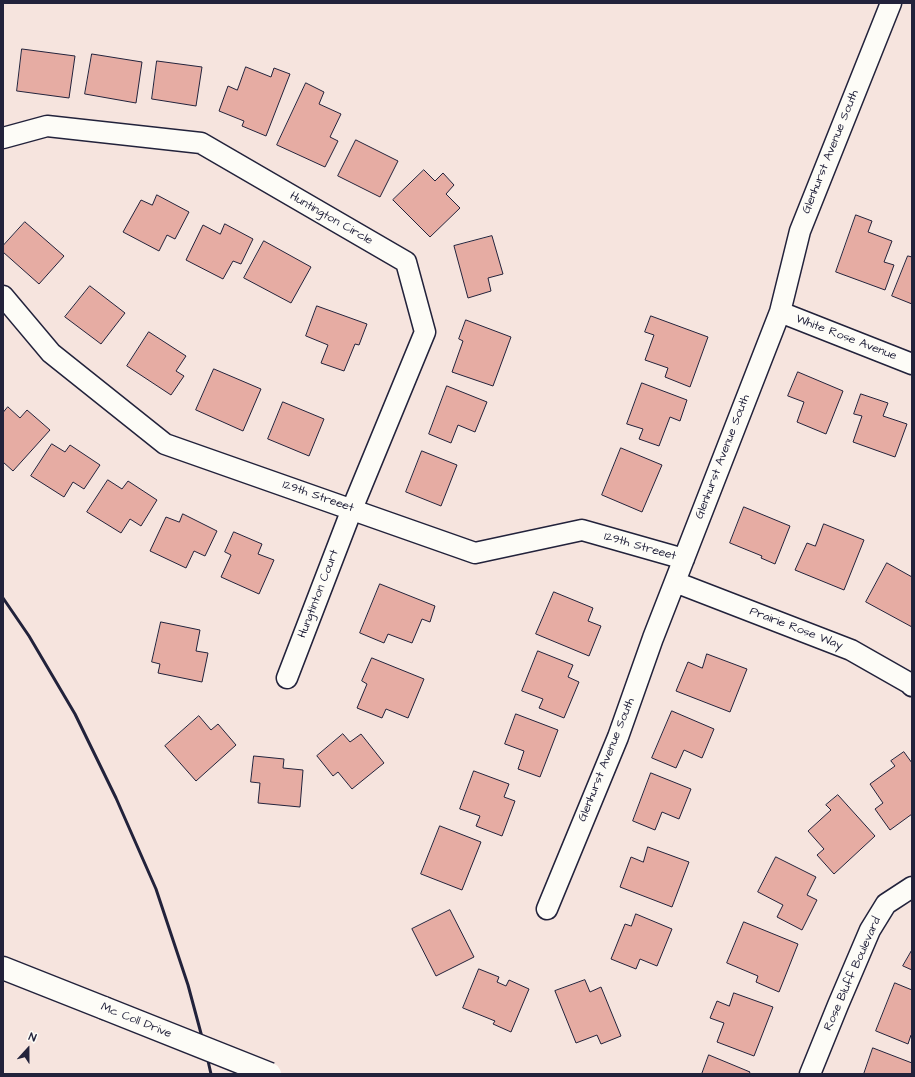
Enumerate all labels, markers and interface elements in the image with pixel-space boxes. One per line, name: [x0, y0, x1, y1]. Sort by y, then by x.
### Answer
street label: Glenhurst Avenue South: [800, 88, 862, 216]
street label: Huntington Circle: [287, 189, 375, 249]
street label: White Rose Avenue: [794, 312, 898, 364]
street label: Glenhurst Avenue South: [693, 393, 753, 521]
street label: 129th Streeet: [281, 478, 355, 516]
street label: 129th Streeet: [602, 530, 678, 564]
street label: Hungtinton Court: [296, 548, 342, 640]
street label: Prairie Rose Way: [747, 605, 845, 653]
street label: Glenhurst Avenue South: [576, 696, 638, 824]
street label: Rose Bluff Boulevard: [821, 915, 885, 1033]
street label: Mc Coll Drive: [98, 1000, 174, 1042]
north arrow: [8, 1029, 48, 1069]
text: N: [27, 1029, 38, 1046]

